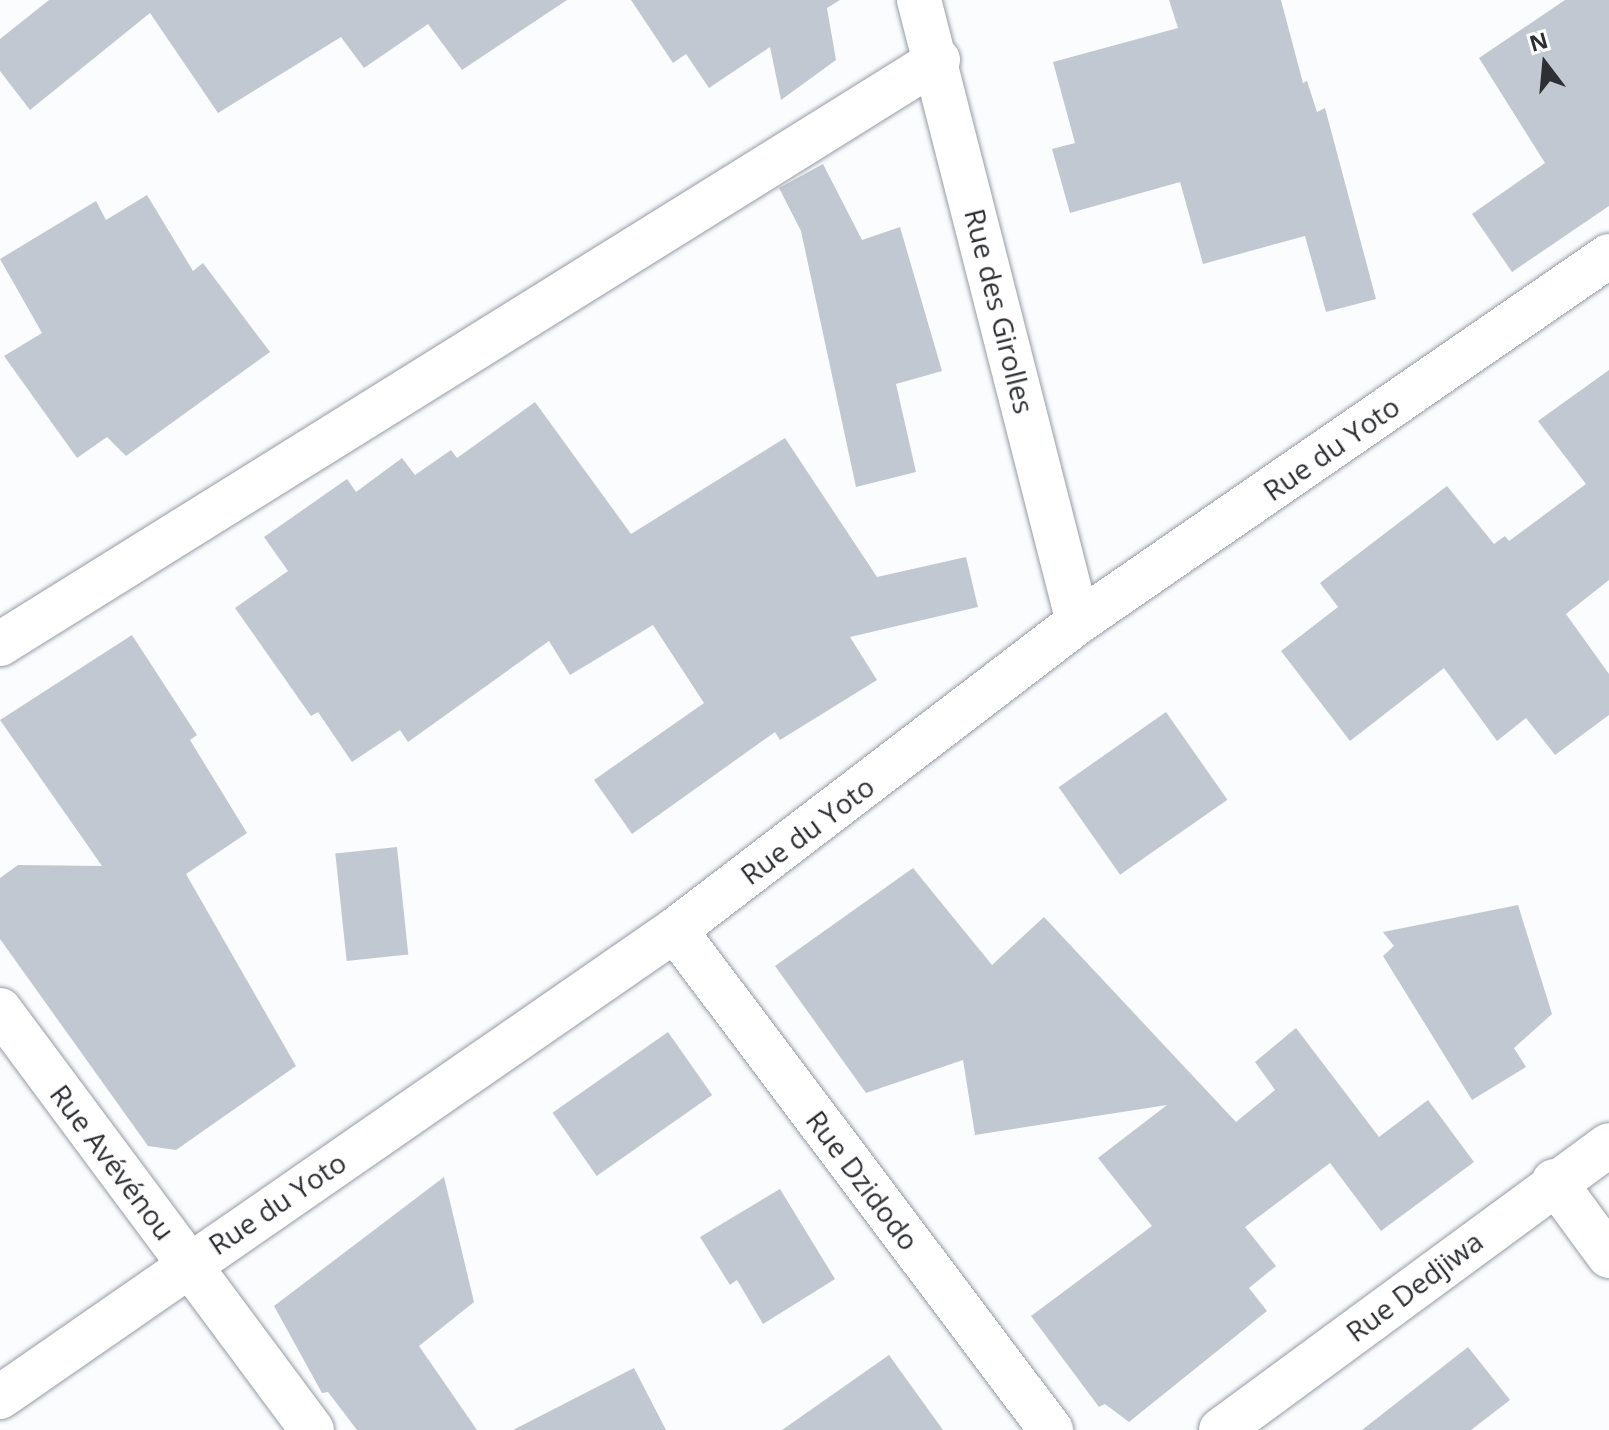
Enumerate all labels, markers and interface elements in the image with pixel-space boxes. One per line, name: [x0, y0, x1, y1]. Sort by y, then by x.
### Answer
north arrow: [1505, 24, 1585, 104]
text: N: [1526, 24, 1551, 58]
street label: Rue des Girolles: [958, 205, 1042, 417]
street label: Rue du Yoto: [1257, 389, 1405, 507]
street label: Rue du Yoto: [734, 769, 880, 891]
street label: Rue Avévénou: [44, 1078, 182, 1246]
street label: Rue Dzidodo: [800, 1104, 926, 1256]
street label: Rue du Yoto: [202, 1145, 352, 1261]
street label: Rue Dedjiwa: [1339, 1224, 1489, 1348]

